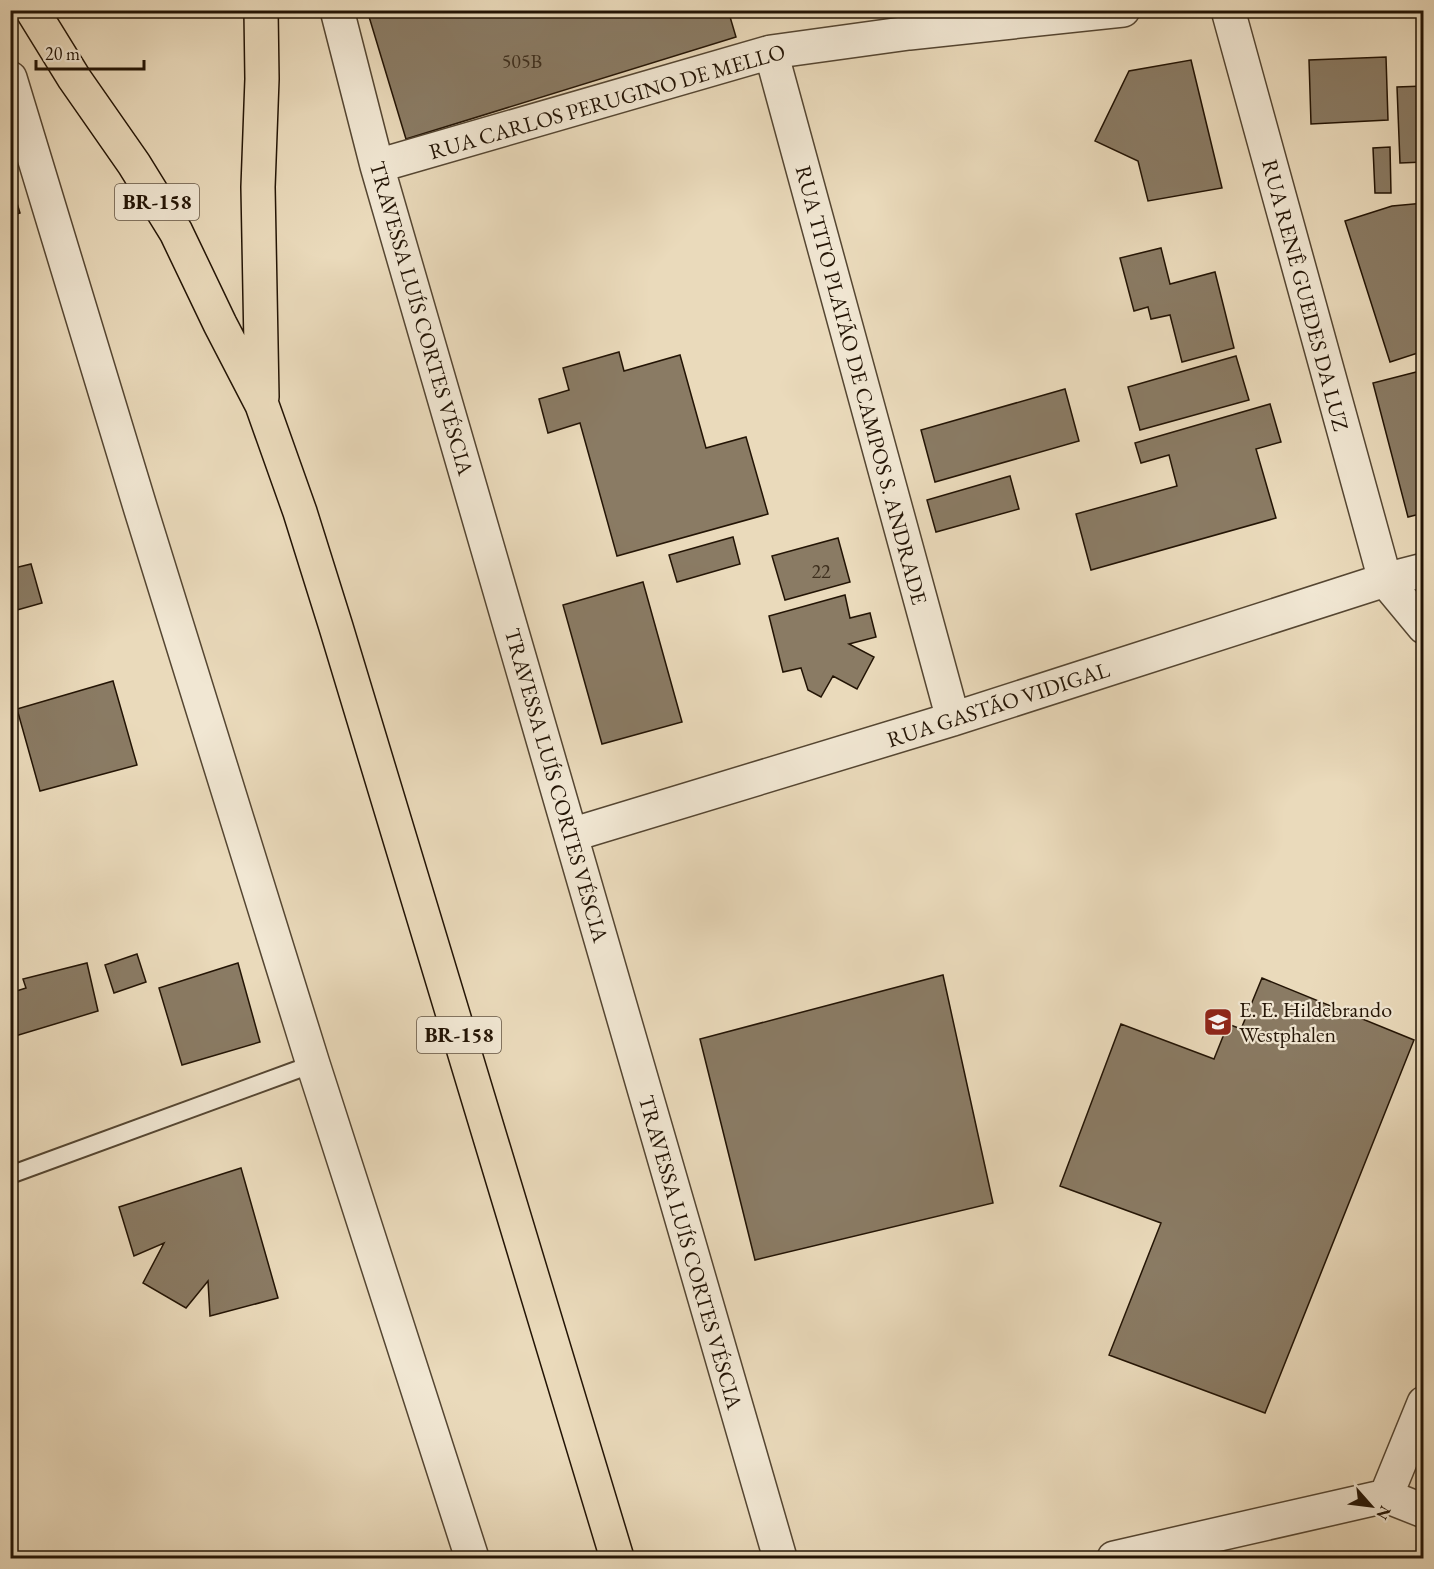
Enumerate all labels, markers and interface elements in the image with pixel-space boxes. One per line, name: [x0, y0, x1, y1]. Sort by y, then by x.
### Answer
scale bar: [36, 33, 144, 71]
street label: RUA CARLOS PERUGINO DE MELLO: [426, 37, 789, 166]
text: 20 m: [45, 42, 80, 65]
house number: 505B: [502, 48, 542, 74]
street label: RUA RENÊ GUEDES DA LUZ: [1255, 156, 1356, 434]
street label: TRAVESSA LUÍS CORTES VÉSCIA: [363, 158, 481, 479]
street label: RUA TITO PLATÃO DE CAMPOS S. ANDRADE: [789, 162, 934, 608]
road number: BR-158: [115, 184, 199, 220]
house number: 22: [811, 558, 831, 584]
street label: TRAVESSA LUÍS CORTES VÉSCIA: [498, 625, 616, 946]
street label: RUA GASTÃO VIDIGAL: [883, 655, 1113, 754]
place label: E. E. Hildebrando Westphalen: [1239, 995, 1392, 1049]
school or university icon: E. E. Hildebrando Westphalen: [1202, 1006, 1234, 1038]
road number: BR-158: [417, 1017, 501, 1053]
street label: TRAVESSA LUÍS CORTES VÉSCIA: [632, 1092, 750, 1413]
north arrow: [1341, 1476, 1401, 1536]
text: N: [1371, 1502, 1396, 1523]

